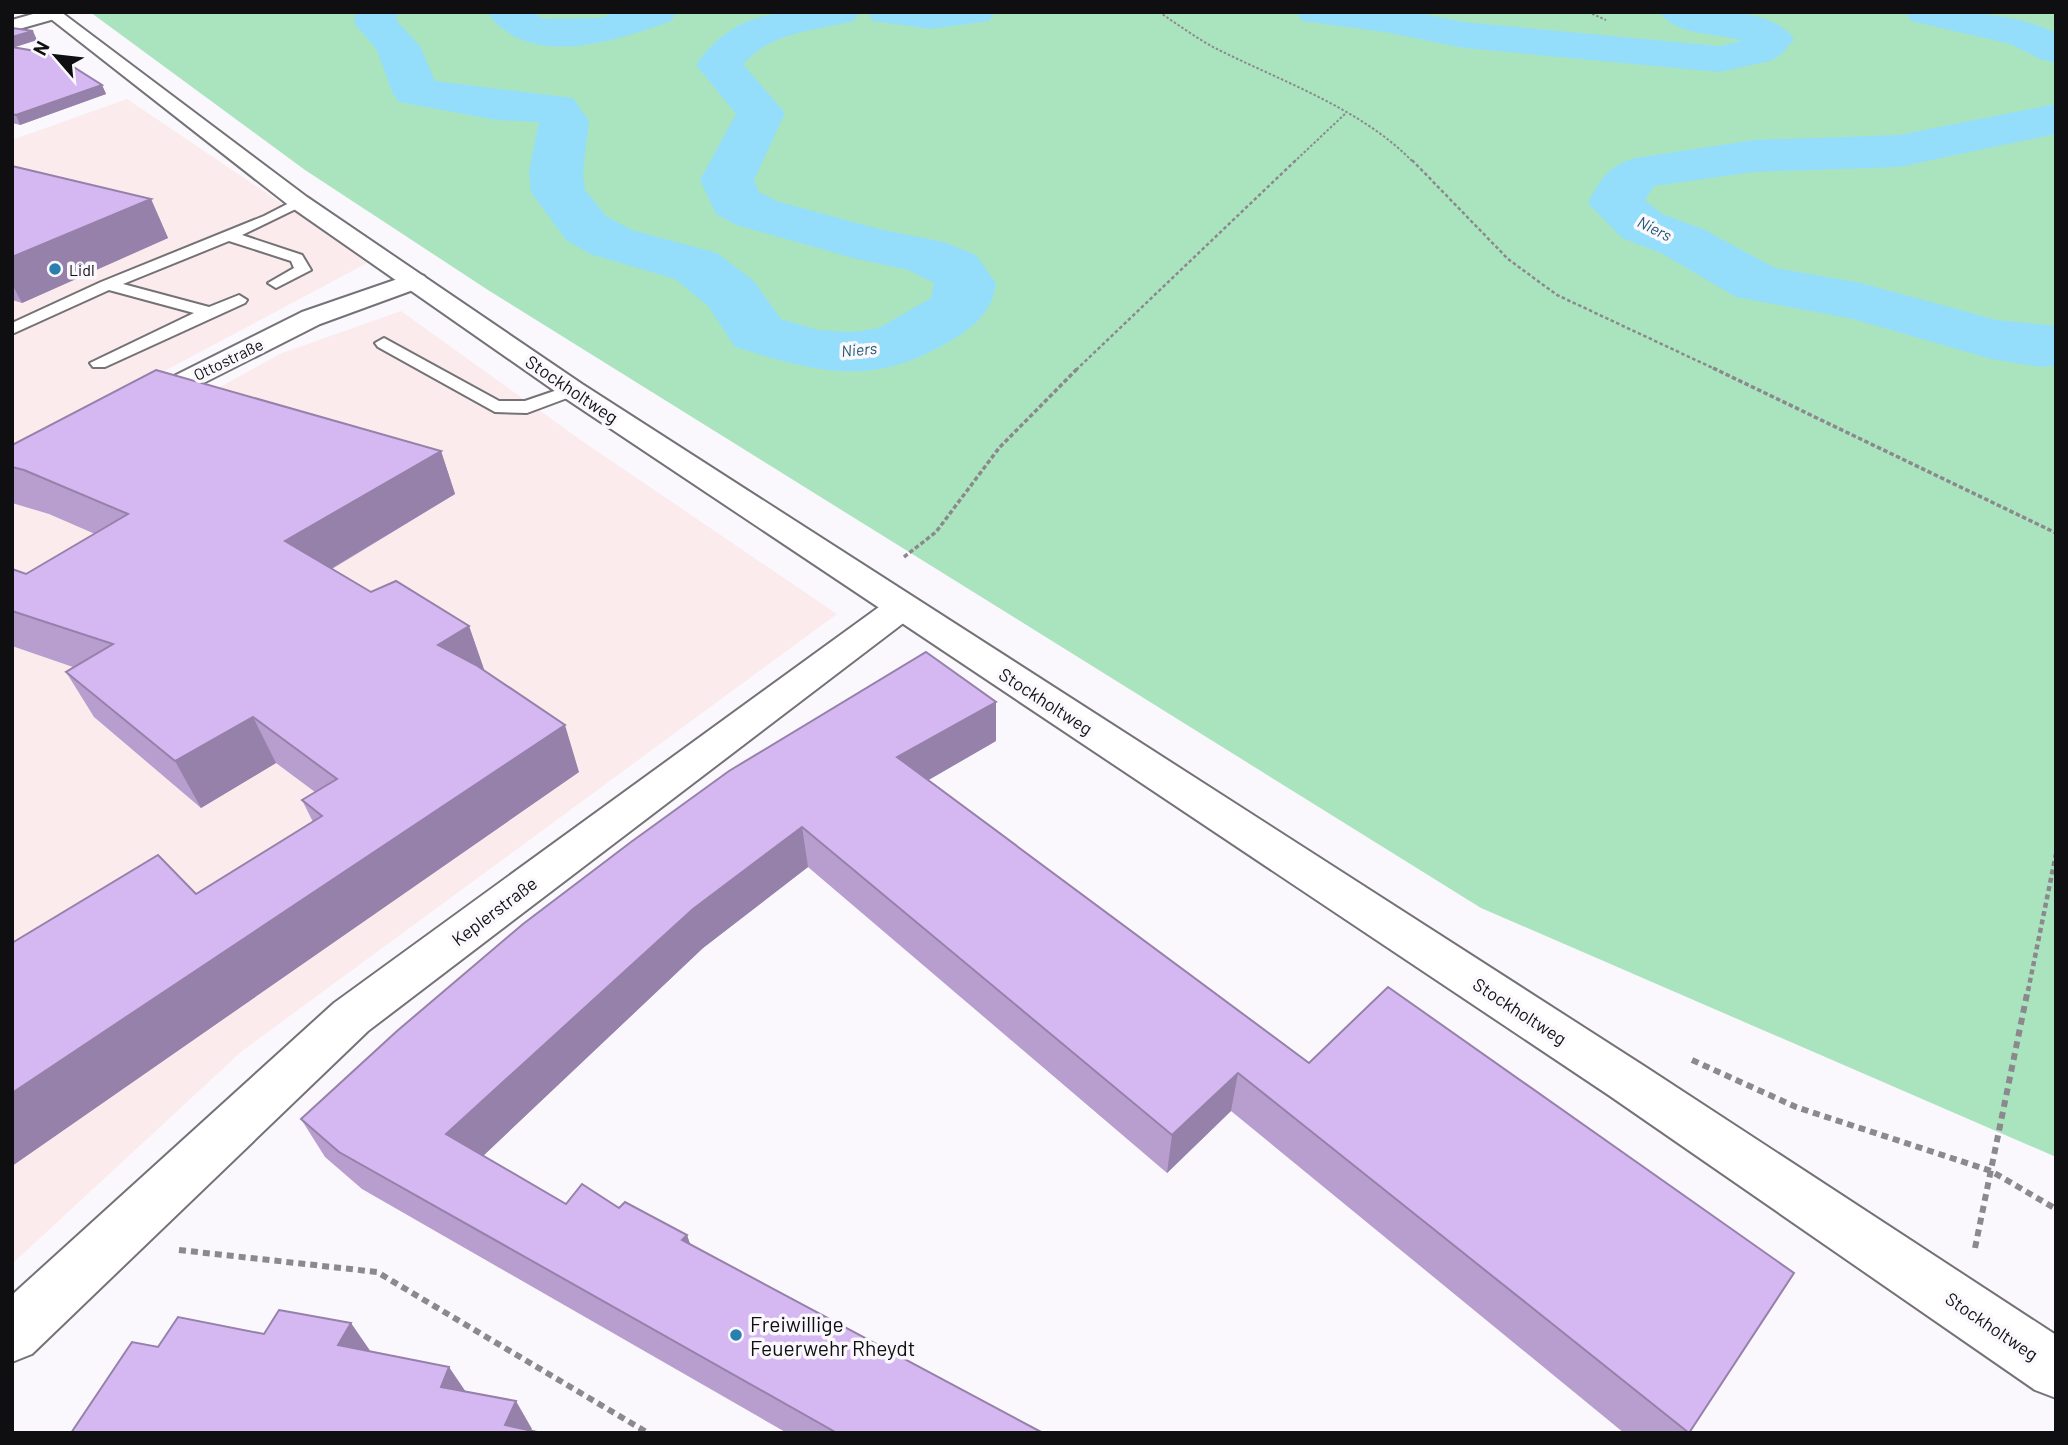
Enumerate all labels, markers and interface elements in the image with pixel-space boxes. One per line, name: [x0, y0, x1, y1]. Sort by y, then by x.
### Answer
north arrow: [21, 21, 91, 91]
text: N: [27, 37, 54, 59]
water label: Niers: [1635, 211, 1676, 245]
place label: Lidl: [69, 260, 95, 279]
marker: Lidl: [47, 261, 63, 277]
street label: Ottostraße: [190, 334, 266, 384]
water label: Niers: [840, 338, 878, 360]
street label: Stockholtweg: [522, 350, 622, 428]
street label: Stockholtweg: [995, 663, 1097, 739]
street label: Keplerstraße: [447, 872, 541, 950]
street label: Stockholtweg: [1469, 973, 1571, 1049]
street label: Stockholtweg: [1942, 1287, 2042, 1365]
place label: Freiwillige Feuerwehr Rheydt: [750, 1311, 915, 1360]
marker: Freiwillige Feuerwehr Rheydt: [728, 1327, 744, 1343]

